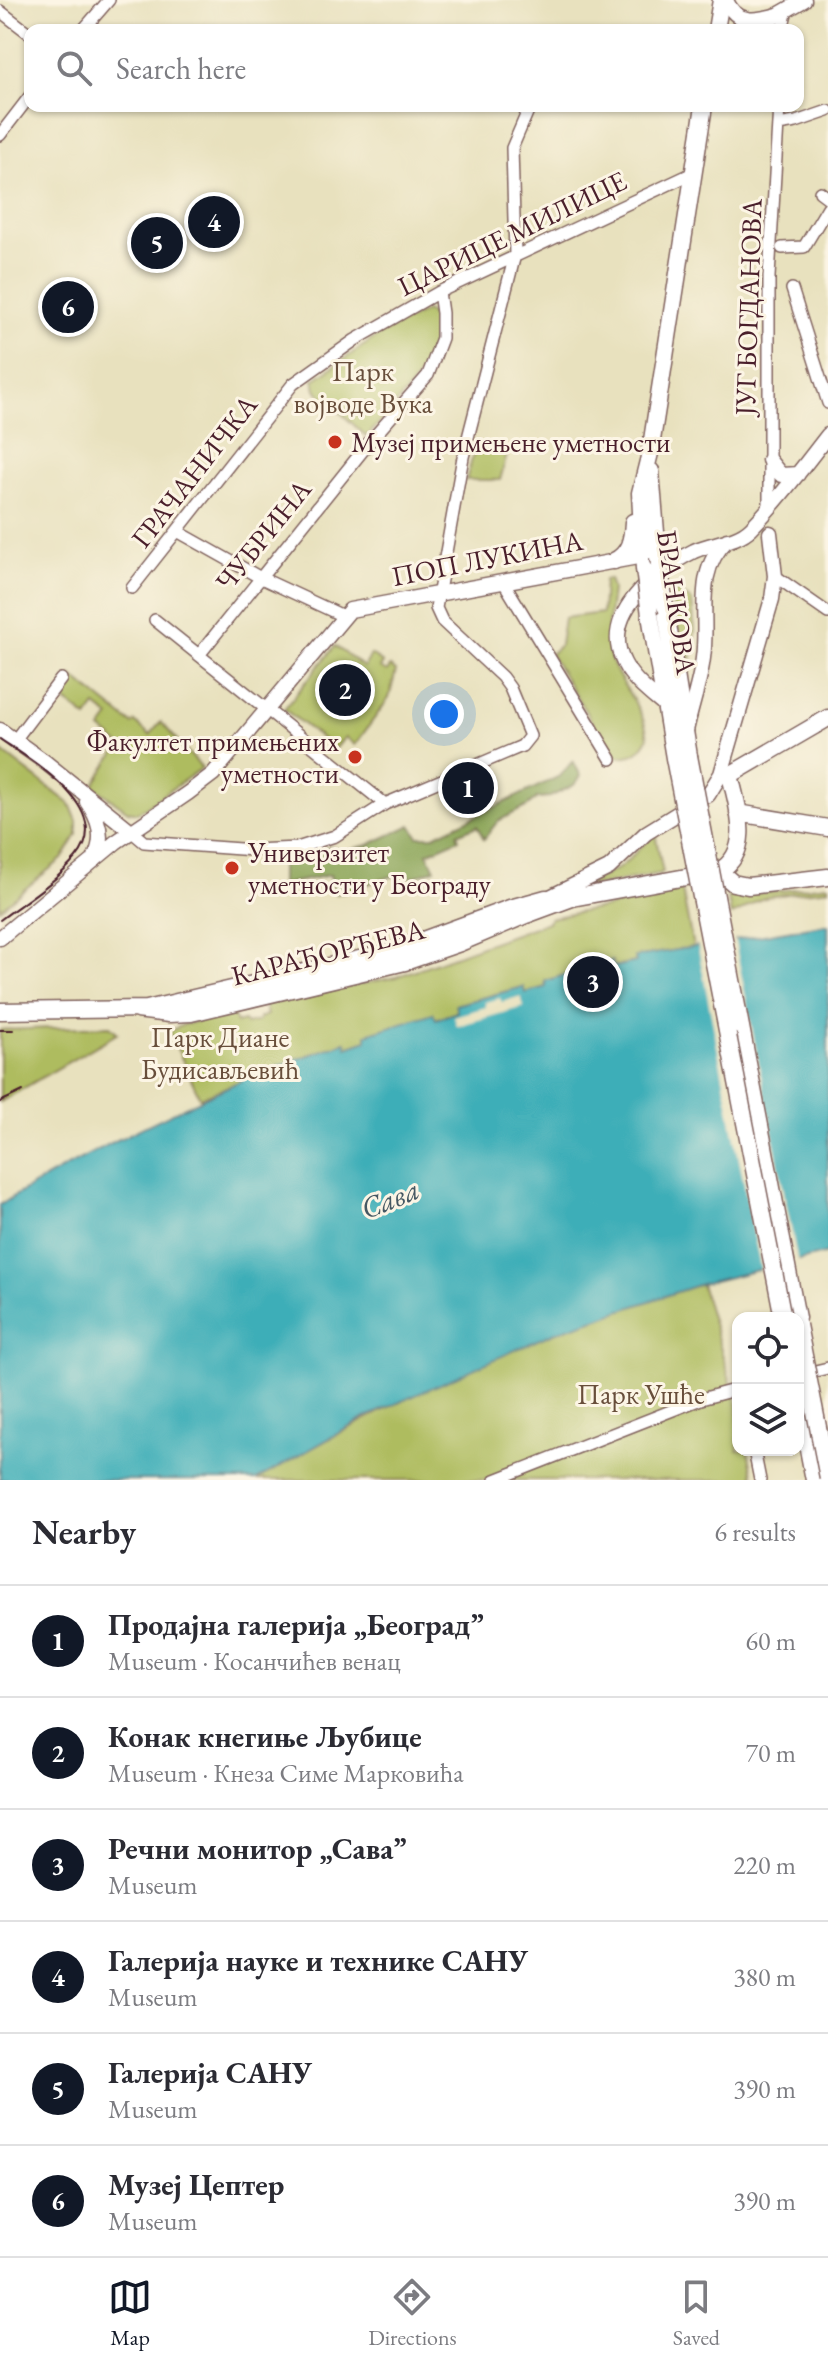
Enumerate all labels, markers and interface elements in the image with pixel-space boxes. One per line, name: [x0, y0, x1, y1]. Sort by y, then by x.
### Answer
search box: [24, 24, 804, 112]
icon: search: [52, 46, 96, 90]
text: Search here: [116, 49, 246, 88]
street label: ЦАРИЦЕ МИЛИЦЕ: [392, 162, 632, 304]
pin: 4: [188, 192, 240, 252]
street label: ЈУГ БОГДАНОВА: [726, 197, 770, 418]
pin: 5: [131, 213, 183, 273]
pin: 6: [42, 277, 94, 337]
park label: Парк војводе Вука: [293, 353, 433, 421]
street label: ГРАЧАНИЧКА: [123, 387, 265, 555]
place label: Музеј примењене уметности: [351, 424, 671, 460]
marker: Музеј примењене уметности: [326, 433, 344, 451]
street label: ЧУБРИНА: [207, 471, 319, 598]
street label: ПОП ЛУКИНА: [388, 522, 586, 594]
street label: БРАНКОВА: [649, 527, 705, 677]
pin: 2: [319, 660, 371, 720]
your location: [424, 694, 464, 734]
place label: Факултет примењених уметности: [86, 723, 339, 791]
marker: Факултет примењених уметности: [346, 748, 364, 766]
pin: 1: [442, 758, 494, 818]
place label: Универзитет уметности у Београду: [247, 834, 491, 902]
marker: Универзитет уметности у Београду: [223, 859, 241, 877]
street label: КАРАЂОРЂЕВА: [227, 910, 429, 993]
pin: 3: [567, 952, 619, 1012]
park label: Парк Диане Будисављевић: [141, 1019, 299, 1087]
water label: Сава: [355, 1169, 425, 1228]
map controls: [732, 1312, 804, 1456]
button: locate: [732, 1312, 804, 1384]
park label: Парк Ушће: [577, 1376, 705, 1412]
button: layers: [732, 1384, 804, 1456]
text: Nearby: [32, 1510, 136, 1554]
text: 6 results: [715, 1515, 796, 1549]
text: Продајна галерија „Београд”: [108, 1605, 484, 1644]
text: 1: [51, 1624, 65, 1658]
text: 60 m: [746, 1624, 796, 1658]
text: Museum · Косанчићев венац: [108, 1644, 401, 1678]
text: Конак кнегиње Љубице: [108, 1717, 422, 1756]
text: 2: [51, 1736, 65, 1770]
text: 70 m: [746, 1736, 796, 1770]
text: Museum · Кнеза Симе Марковића: [108, 1756, 464, 1790]
text: Речни монитор „Сава”: [108, 1829, 406, 1868]
text: 3: [51, 1848, 65, 1882]
text: 220 m: [733, 1848, 796, 1882]
text: Museum: [108, 1868, 198, 1902]
text: Галерија науке и технике САНУ: [108, 1941, 528, 1980]
text: 4: [51, 1960, 65, 1994]
text: 380 m: [733, 1960, 796, 1994]
text: Museum: [108, 1980, 198, 2014]
text: Галерија САНУ: [108, 2053, 312, 2092]
text: 5: [51, 2072, 65, 2106]
text: 390 m: [733, 2072, 796, 2106]
text: Museum: [108, 2092, 198, 2126]
text: Музеј Цептер: [108, 2165, 284, 2204]
text: 6: [51, 2184, 65, 2218]
text: 390 m: [733, 2184, 796, 2218]
text: Museum: [108, 2204, 198, 2238]
tab: Map: [108, 2275, 152, 2352]
tab: Directions: [368, 2275, 457, 2352]
tab: Saved: [673, 2275, 720, 2352]

